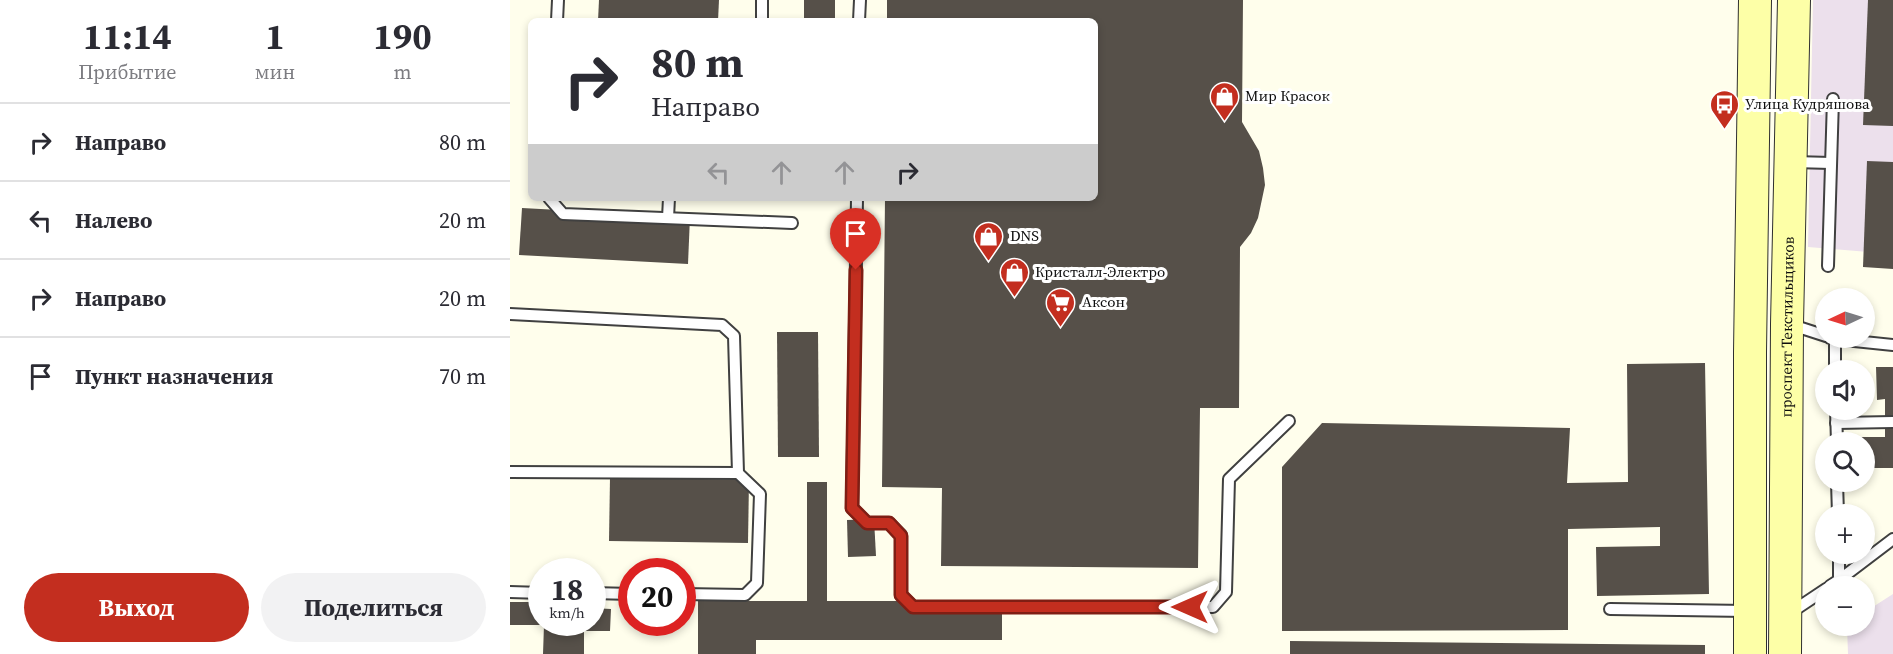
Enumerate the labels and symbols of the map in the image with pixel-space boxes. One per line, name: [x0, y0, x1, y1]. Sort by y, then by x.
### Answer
shop icon: Мир Красок: [1208, 80, 1240, 122]
place label: Мир Красок: [1245, 85, 1331, 106]
bus stop icon: Улица Кудряшова: [1708, 88, 1740, 130]
place label: Улица Кудряшова: [1745, 93, 1870, 114]
pin: [830, 208, 881, 270]
shop icon: DNS: [973, 220, 1005, 262]
place label: DNS: [1010, 225, 1039, 246]
street label: проспект Текстильщиков: [1775, 236, 1799, 418]
shop icon: Кристалл-Электро: [998, 256, 1030, 298]
place label: Кристалл-Электро: [1035, 261, 1165, 282]
supermarket icon: Аксон: [1045, 286, 1077, 328]
north arrow: [1815, 288, 1875, 348]
place label: Аксон: [1082, 291, 1125, 312]
speed limit sign: 20: [618, 558, 696, 636]
position arrow: [1158, 575, 1222, 639]

